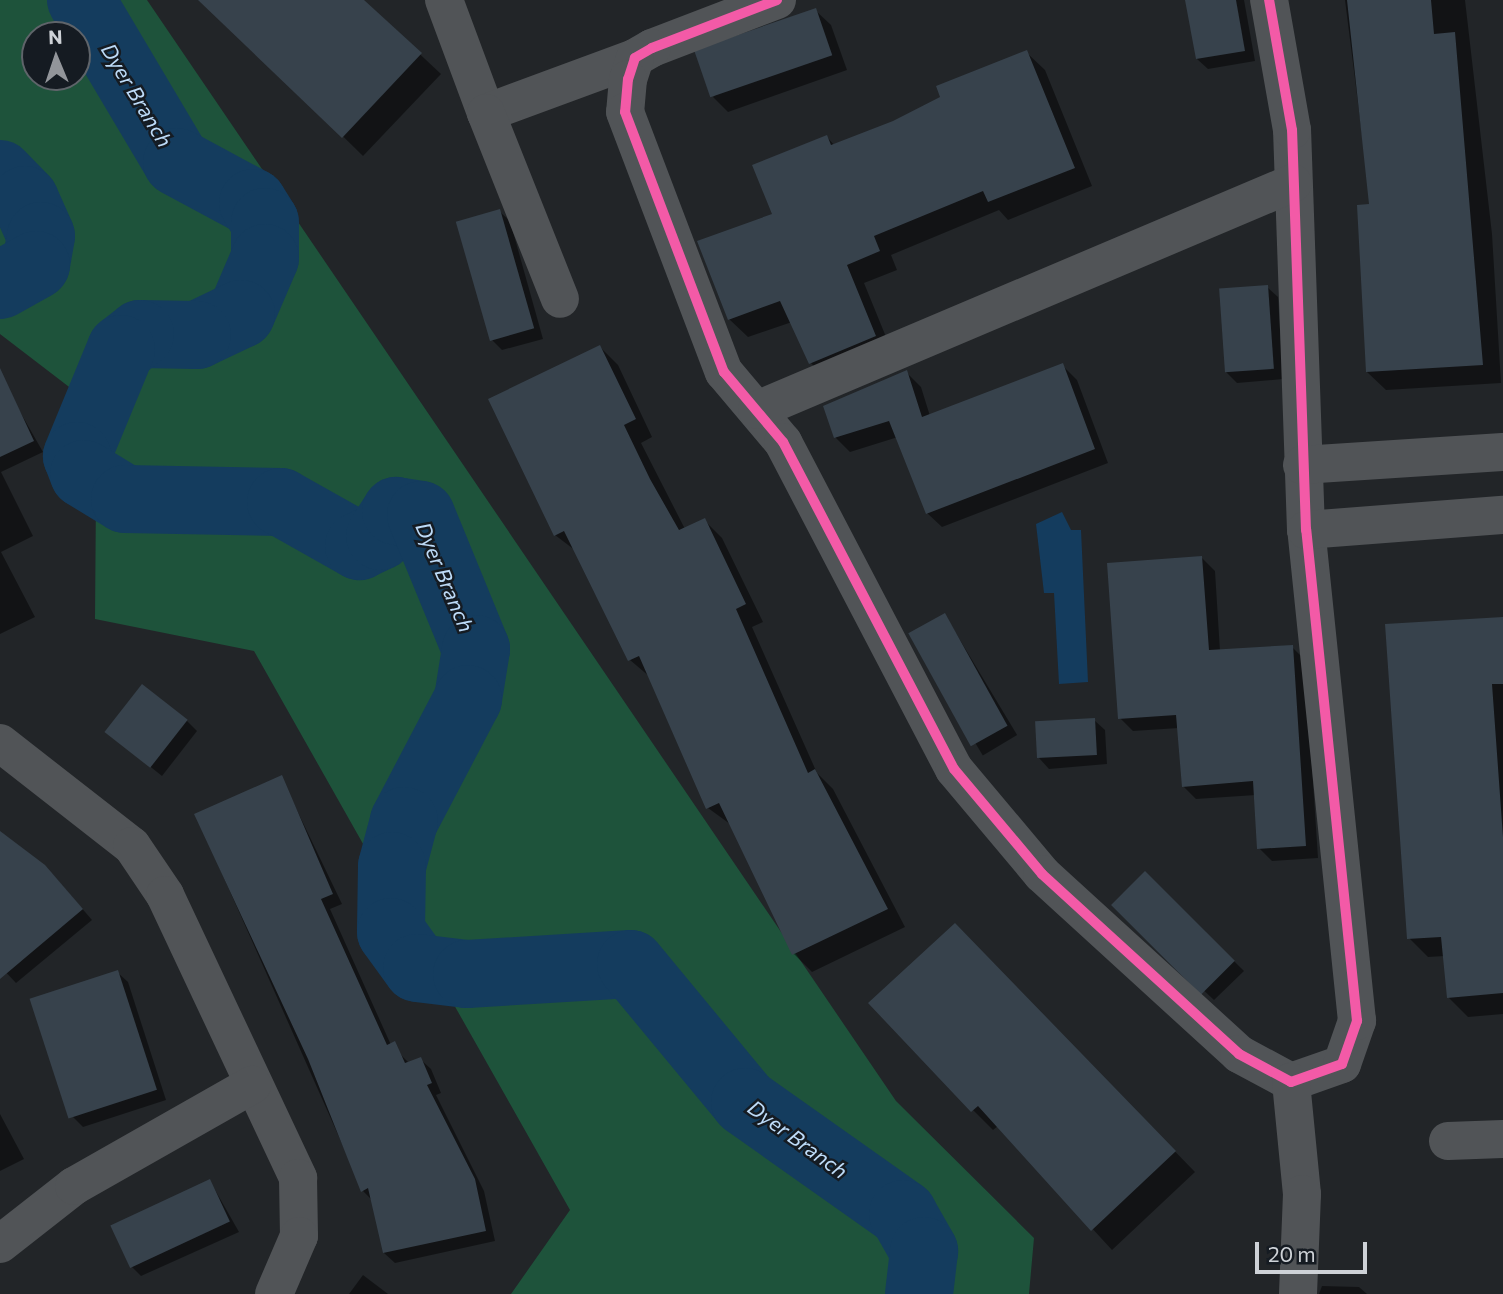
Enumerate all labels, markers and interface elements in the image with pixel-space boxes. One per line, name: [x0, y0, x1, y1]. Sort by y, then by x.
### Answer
north arrow: [21, 21, 91, 91]
text: N: [48, 25, 63, 48]
water label: Dyer Branch: [96, 38, 178, 152]
water label: Dyer Branch: [411, 518, 479, 636]
water label: Dyer Branch: [743, 1094, 853, 1184]
scale bar: [1258, 1228, 1370, 1272]
text: 20 m: [1268, 1241, 1316, 1266]

